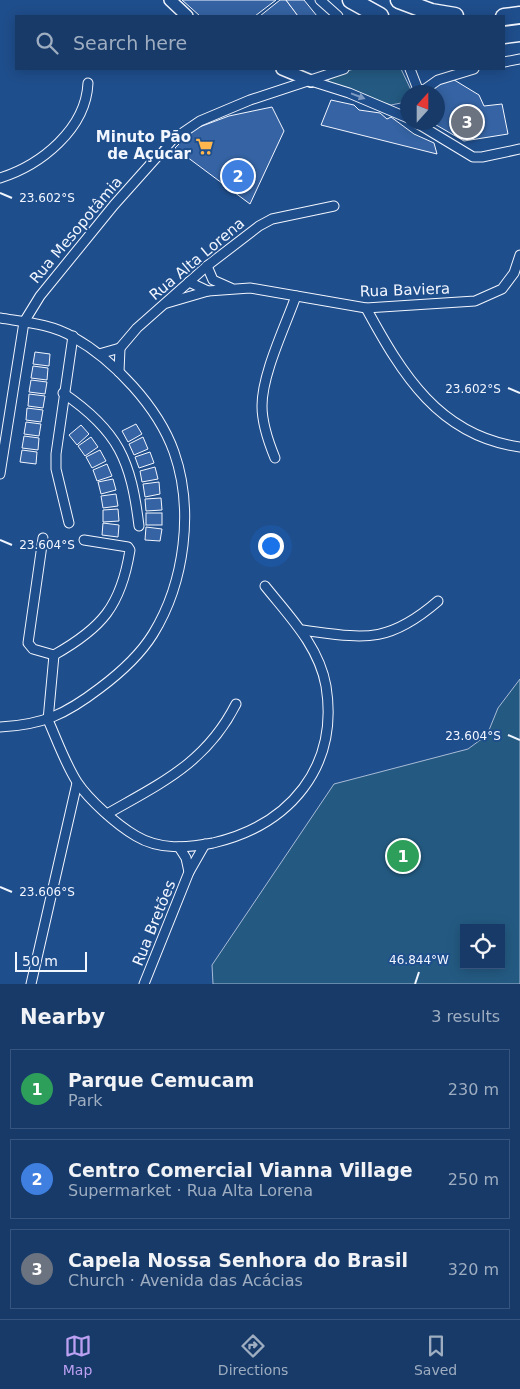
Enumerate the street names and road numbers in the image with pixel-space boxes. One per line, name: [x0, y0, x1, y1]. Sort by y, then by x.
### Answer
street label: Rua Mesopotâmia: [26, 173, 126, 287]
street label: Rua Alta Lorena: [146, 214, 248, 304]
street label: Rua Baviera: [360, 279, 450, 301]
street label: Rua Bretões: [129, 877, 179, 968]

